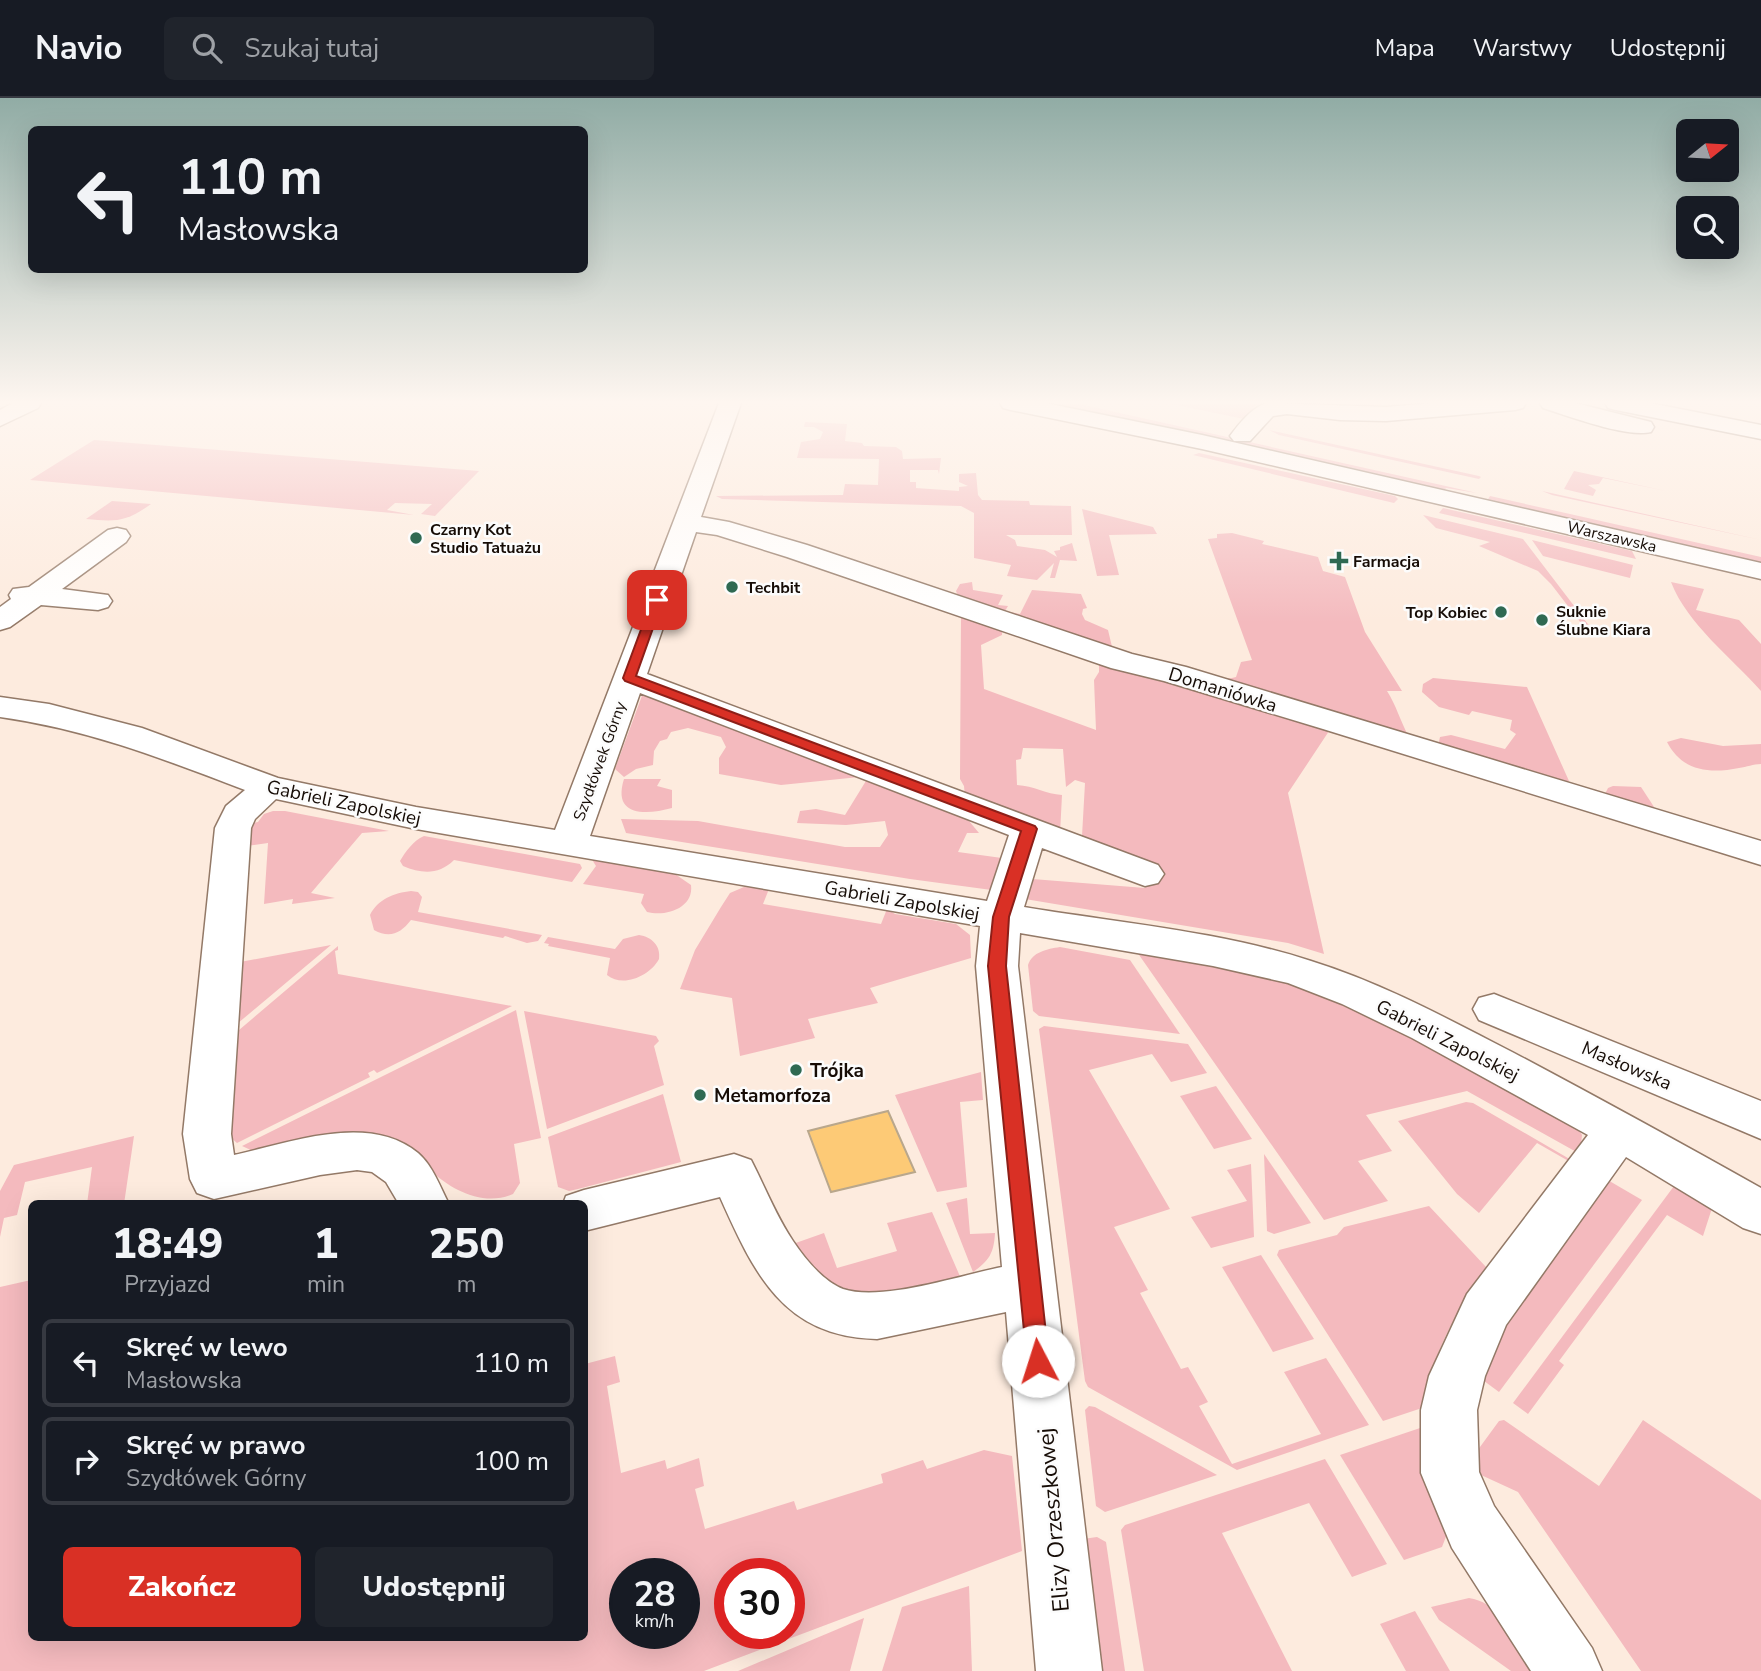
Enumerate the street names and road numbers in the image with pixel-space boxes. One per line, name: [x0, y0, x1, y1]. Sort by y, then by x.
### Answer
street label: Warszawska: [1565, 516, 1659, 558]
street label: Domaniówka: [1165, 661, 1280, 719]
street label: Szydłówek Górny: [568, 698, 632, 824]
street label: Gabrieli Zapolskiej: [264, 774, 423, 832]
street label: Gabrieli Zapolskiej: [822, 875, 981, 927]
street label: Gabrieli Zapolskiej: [1372, 994, 1523, 1088]
street label: Masłowska: [1577, 1035, 1676, 1097]
street label: Elizy Orzeszkowej: [1030, 1427, 1077, 1613]

